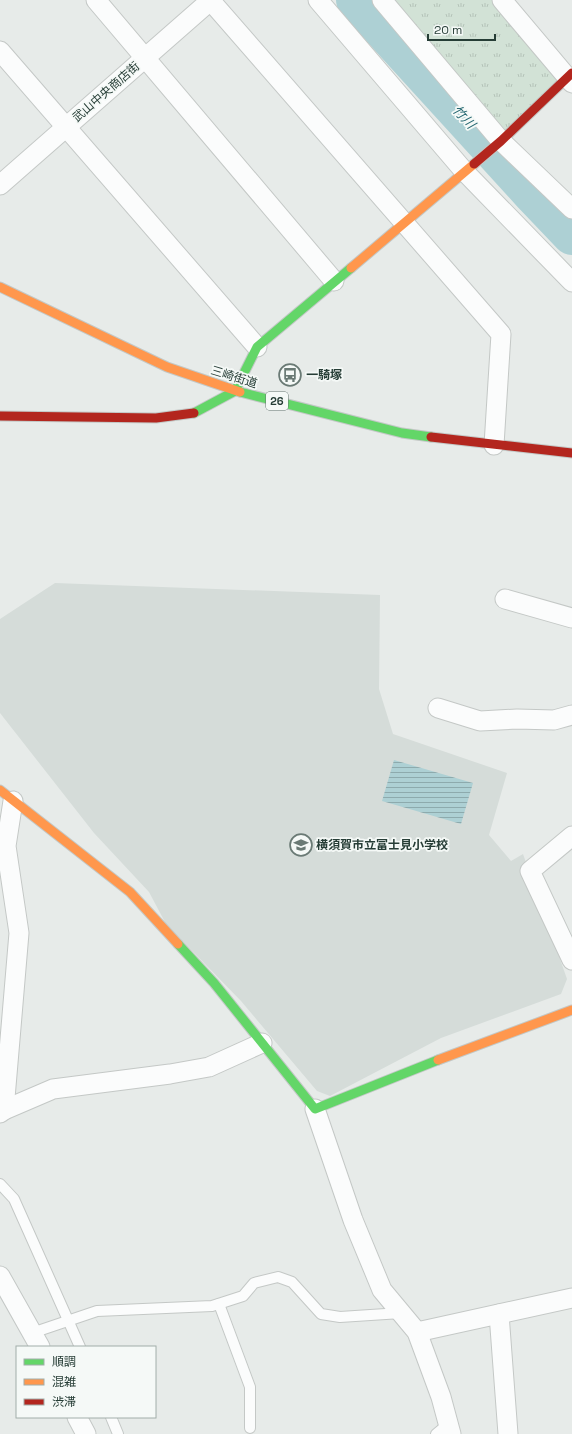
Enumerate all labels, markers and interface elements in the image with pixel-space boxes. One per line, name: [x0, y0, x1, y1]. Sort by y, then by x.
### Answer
scale bar: [428, 16, 495, 42]
text: 20 m: [434, 22, 462, 38]
street label: 武山中央商店街: [69, 58, 143, 126]
water label: 竹川: [449, 102, 480, 134]
street label: 三崎街道: [209, 362, 259, 392]
bus stop icon: 一騎塚: [277, 362, 303, 388]
place label: 一騎塚: [306, 367, 342, 383]
road number: 26: [266, 392, 288, 410]
school or university icon: 横須賀市立富士見小学校: [288, 832, 314, 858]
place label: 横須賀市立富士見小学校: [316, 837, 448, 853]
legend: [16, 1346, 156, 1418]
text: 順調: [52, 1354, 76, 1370]
text: 混雑: [52, 1374, 76, 1390]
text: 渋滞: [52, 1394, 76, 1410]

